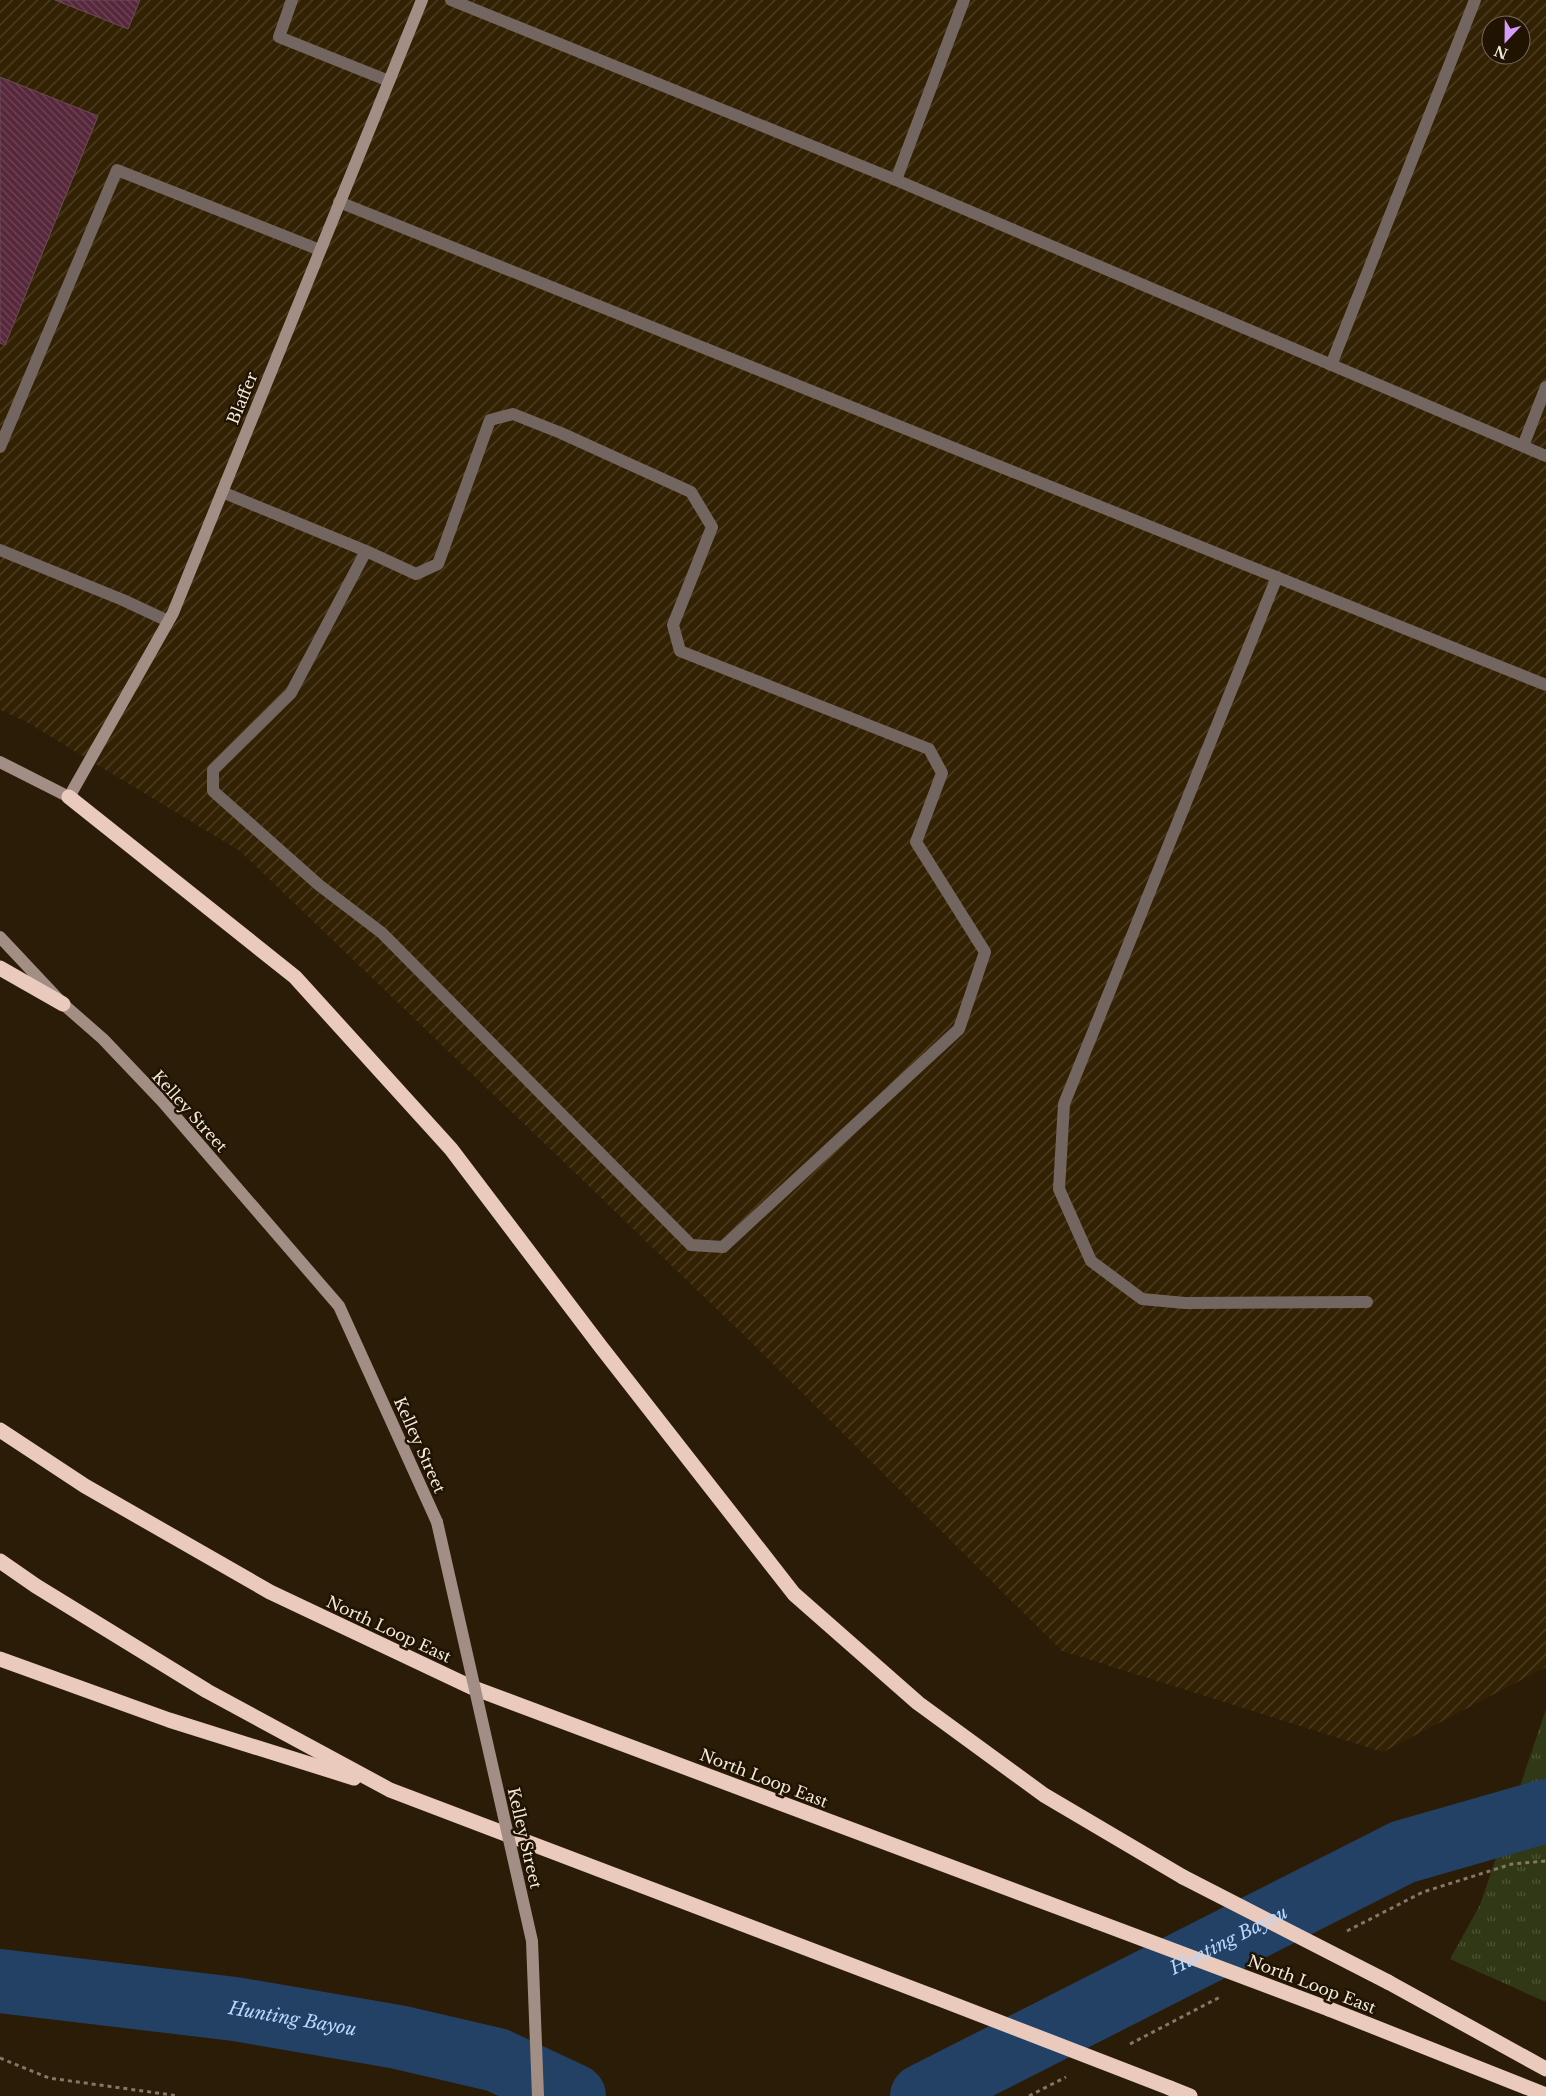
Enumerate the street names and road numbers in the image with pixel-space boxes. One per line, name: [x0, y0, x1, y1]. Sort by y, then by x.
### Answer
street label: Blaffer: [222, 369, 262, 427]
street label: Kelley Street: [148, 1066, 232, 1156]
street label: Kelley Street: [390, 1394, 450, 1496]
street label: North Loop East: [323, 1591, 455, 1667]
street label: North Loop East: [697, 1744, 831, 1812]
street label: Kelley Street: [504, 1786, 546, 1890]
street label: North Loop East: [1245, 1950, 1379, 2018]

